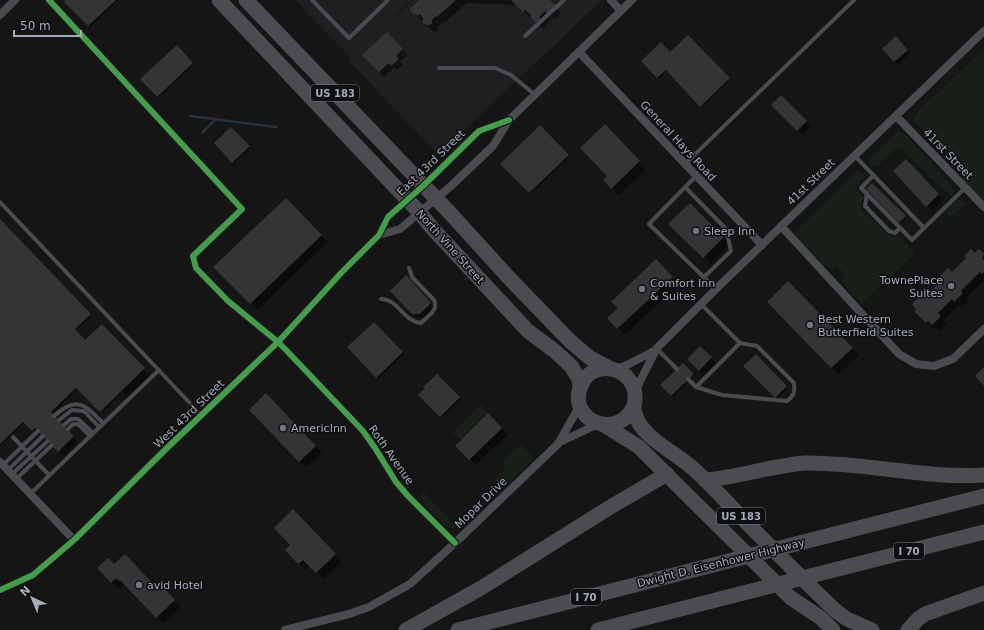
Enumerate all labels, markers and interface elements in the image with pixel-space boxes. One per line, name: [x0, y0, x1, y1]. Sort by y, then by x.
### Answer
scale bar: [14, 12, 81, 38]
text: 50 m: [20, 19, 51, 33]
road number: US 183: [311, 85, 359, 101]
street label: General Hays Road: [637, 98, 719, 184]
street label: 41rst Street: [921, 126, 976, 183]
street label: East 43rd Street: [394, 127, 468, 199]
street label: 41st Street: [785, 156, 838, 208]
street label: North Vine Street: [413, 207, 487, 287]
place label: Sleep Inn: [704, 225, 755, 238]
marker: Sleep Inn: [691, 226, 701, 236]
place label: TownePlace Suites: [878, 274, 943, 300]
place label: Comfort Inn & Suites: [650, 277, 715, 303]
marker: TownePlace Suites: [946, 281, 956, 291]
marker: Comfort Inn & Suites: [637, 284, 647, 294]
place label: Best Western Butterfield Suites: [818, 313, 914, 339]
marker: Best Western Butterfield Suites: [805, 320, 815, 330]
street label: West 43rd Street: [151, 377, 227, 451]
place label: AmericInn: [291, 422, 347, 435]
marker: AmericInn: [278, 423, 288, 433]
street label: Roth Avenue: [366, 423, 416, 487]
street label: Mopar Drive: [452, 475, 510, 531]
road number: US 183: [717, 508, 765, 524]
street label: Dwight D. Eisenhower Highway: [636, 536, 807, 590]
road number: I 70: [894, 543, 924, 559]
north arrow: [12, 578, 52, 618]
place label: avid Hotel: [147, 579, 203, 592]
marker: avid Hotel: [134, 580, 144, 590]
text: N: [18, 583, 33, 599]
road number: I 70: [571, 589, 601, 605]

